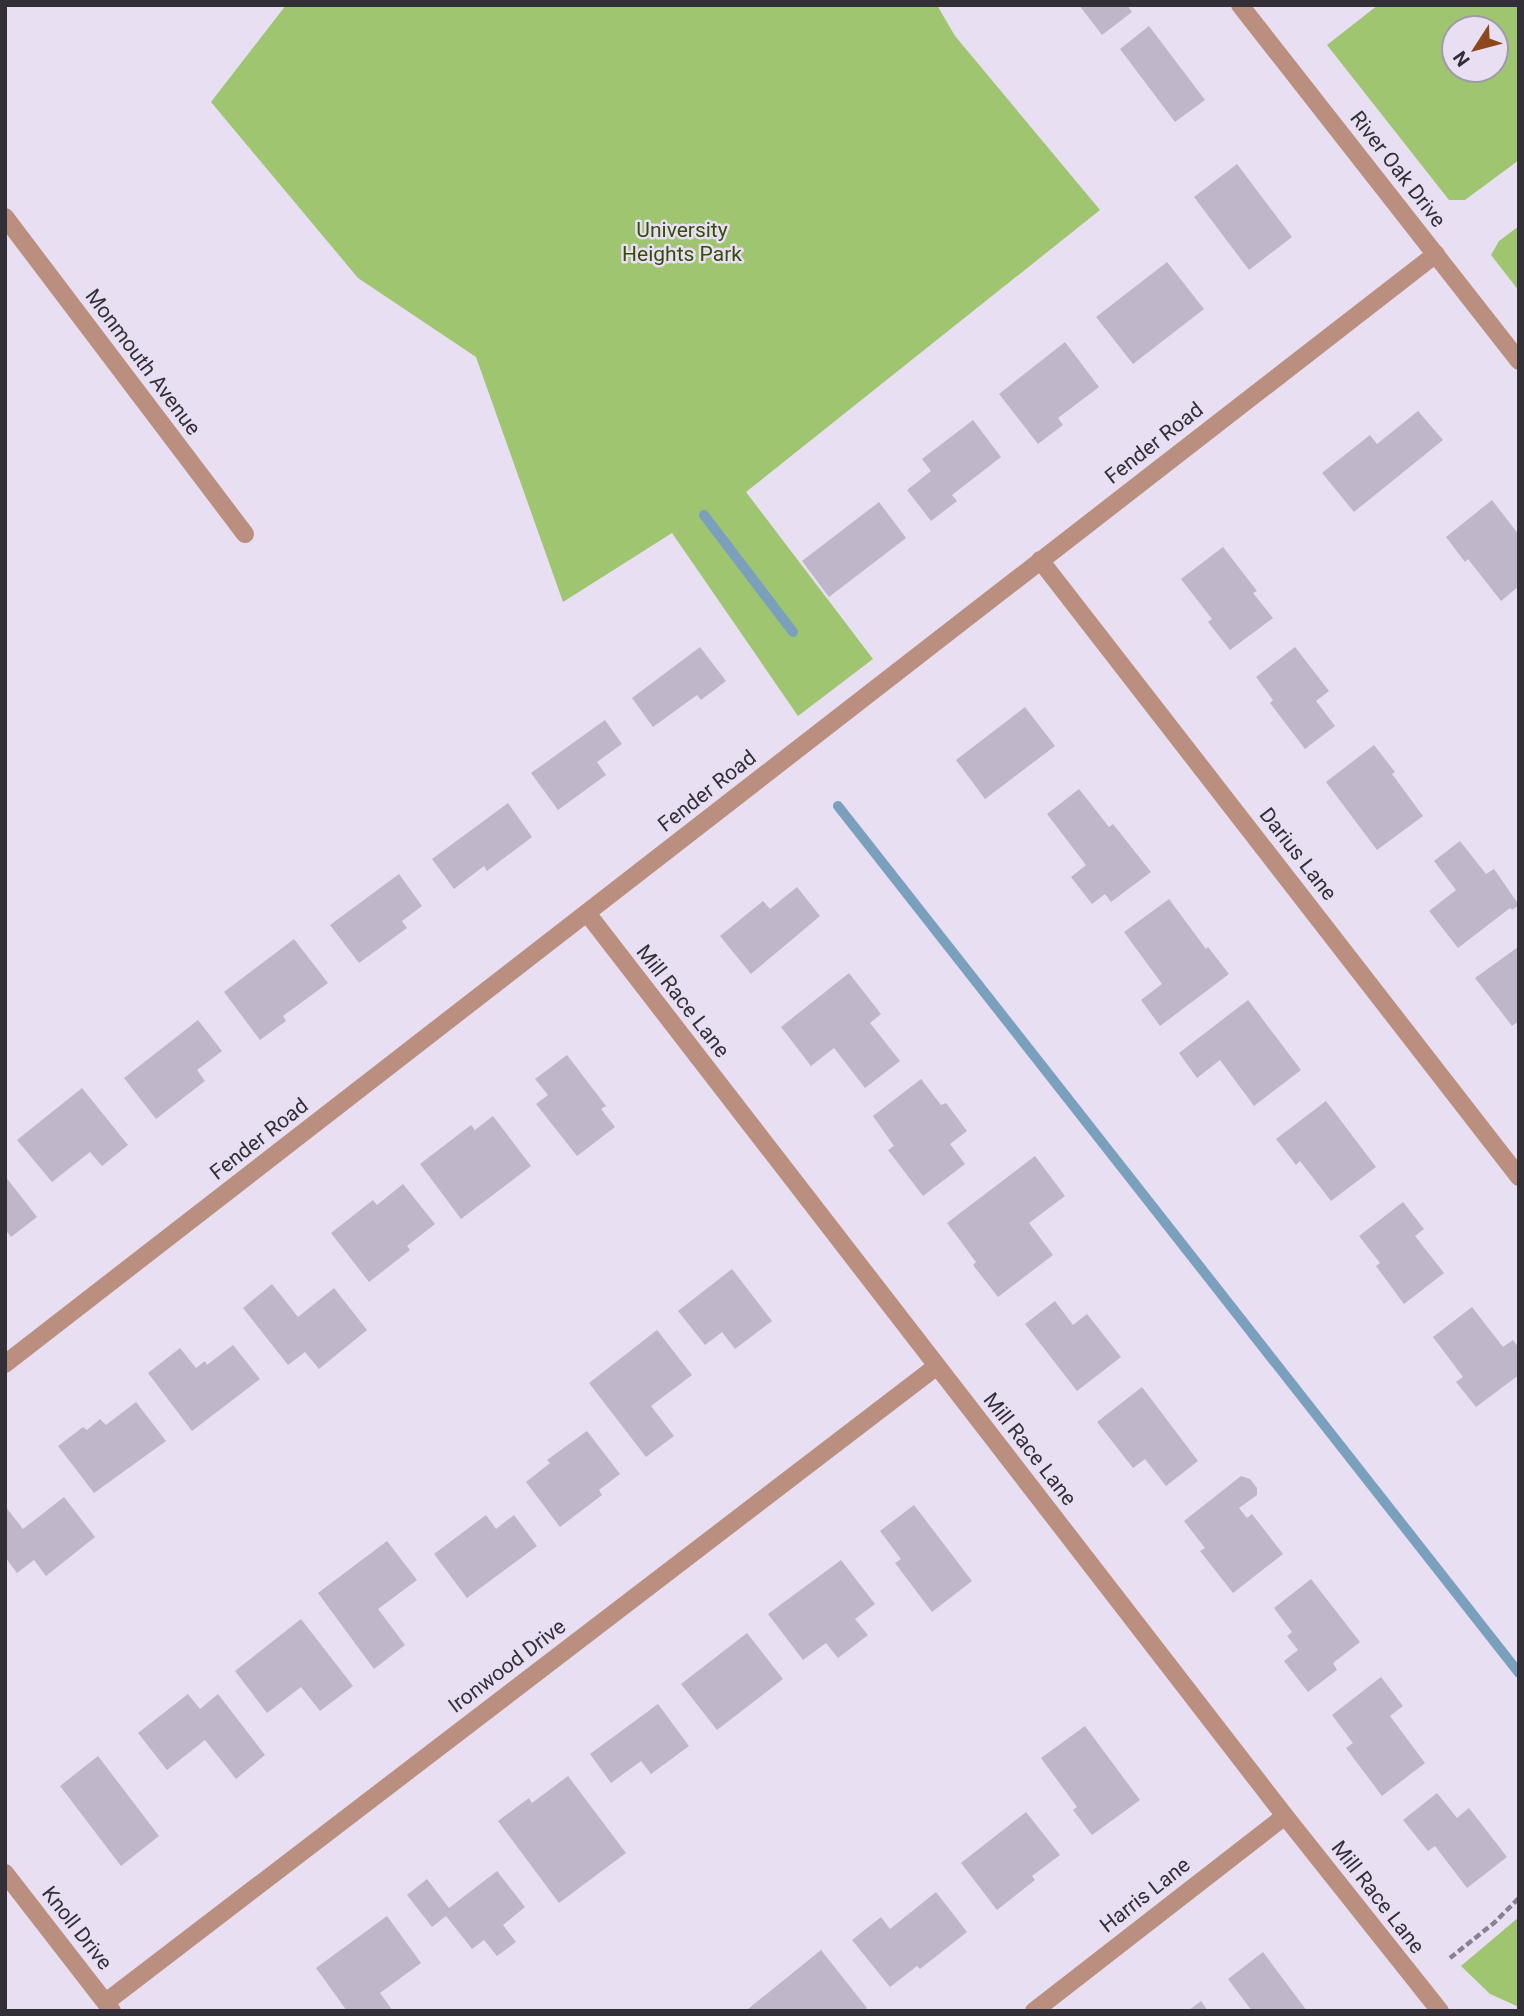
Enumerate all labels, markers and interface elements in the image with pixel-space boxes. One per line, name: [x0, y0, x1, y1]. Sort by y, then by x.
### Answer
north arrow: [1440, 14, 1510, 84]
text: N: [1448, 47, 1475, 71]
street label: River Oak Drive: [1345, 106, 1451, 232]
park label: University Heights Park: [622, 218, 742, 266]
street label: Monmouth Avenue: [80, 284, 206, 440]
street label: Fender Road: [1100, 397, 1208, 489]
street label: Fender Road: [653, 745, 761, 837]
street label: Darius Lane: [1255, 803, 1341, 905]
street label: Mill Race Lane: [632, 940, 734, 1062]
street label: Fender Road: [205, 1093, 313, 1185]
street label: Mill Race Lane: [979, 1388, 1081, 1510]
street label: Ironwood Drive: [444, 1614, 570, 1718]
street label: Mill Race Lane: [1327, 1836, 1429, 1958]
street label: Harris Lane: [1095, 1853, 1195, 1937]
street label: Knoll Drive: [37, 1882, 117, 1974]

